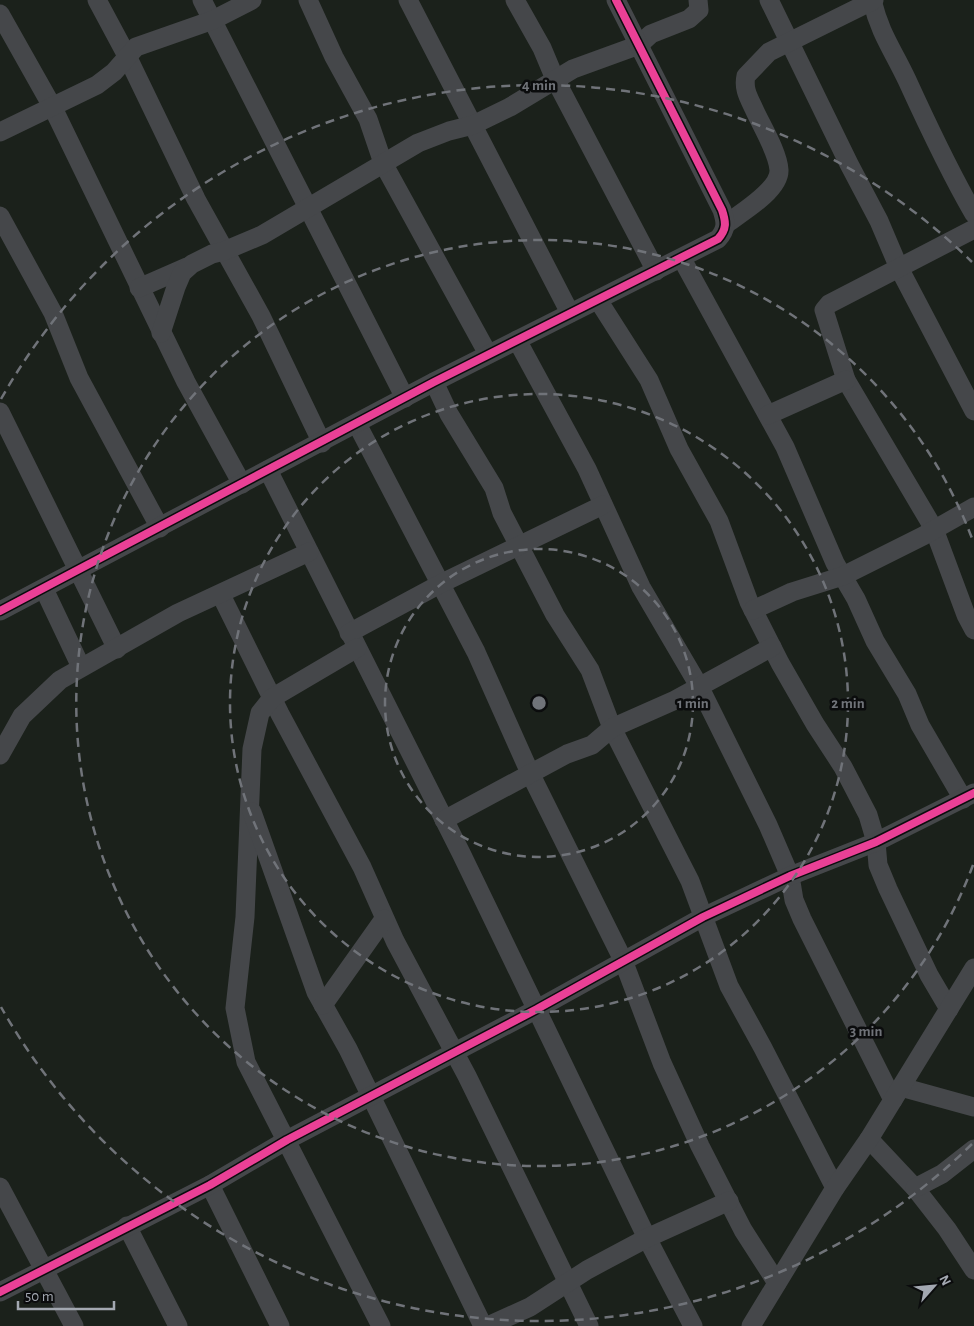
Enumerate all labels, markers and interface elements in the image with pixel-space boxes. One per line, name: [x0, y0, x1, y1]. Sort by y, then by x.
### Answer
text: 4 min: [522, 78, 556, 93]
centre of rings: [530, 694, 548, 712]
text: 1 min: [677, 696, 709, 711]
text: 2 min: [831, 696, 865, 711]
text: 3 min: [850, 1024, 882, 1039]
north arrow: [909, 1261, 959, 1311]
text: N: [936, 1273, 953, 1288]
scale bar: [18, 1278, 114, 1310]
text: 50 m: [25, 1289, 54, 1304]

